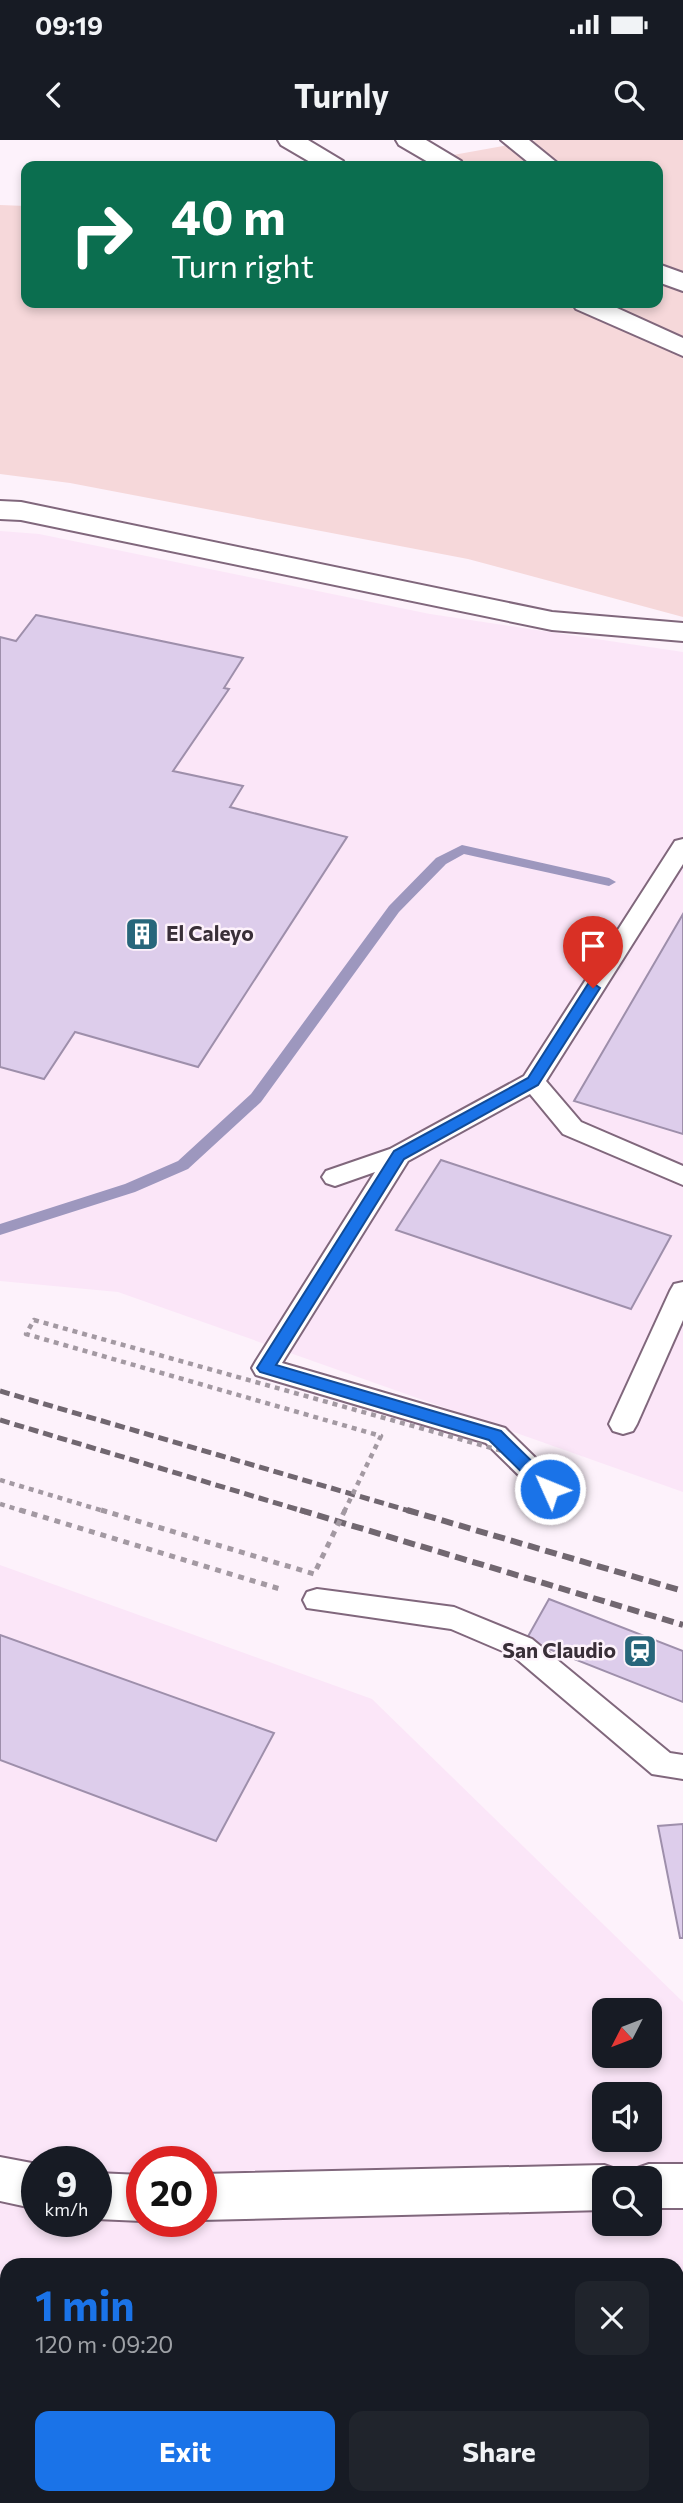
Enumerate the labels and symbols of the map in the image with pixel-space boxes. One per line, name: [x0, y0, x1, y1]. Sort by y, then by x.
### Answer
building icon: El Caleyo: [123, 915, 161, 953]
pin: [563, 916, 623, 988]
place label: El Caleyo: [166, 920, 254, 945]
position arrow: [513, 1452, 587, 1526]
station icon: San Claudio: [621, 1632, 659, 1670]
place label: San Claudio: [502, 1637, 616, 1662]
north arrow: [592, 1998, 662, 2068]
speed limit sign: 20: [126, 2146, 217, 2237]

